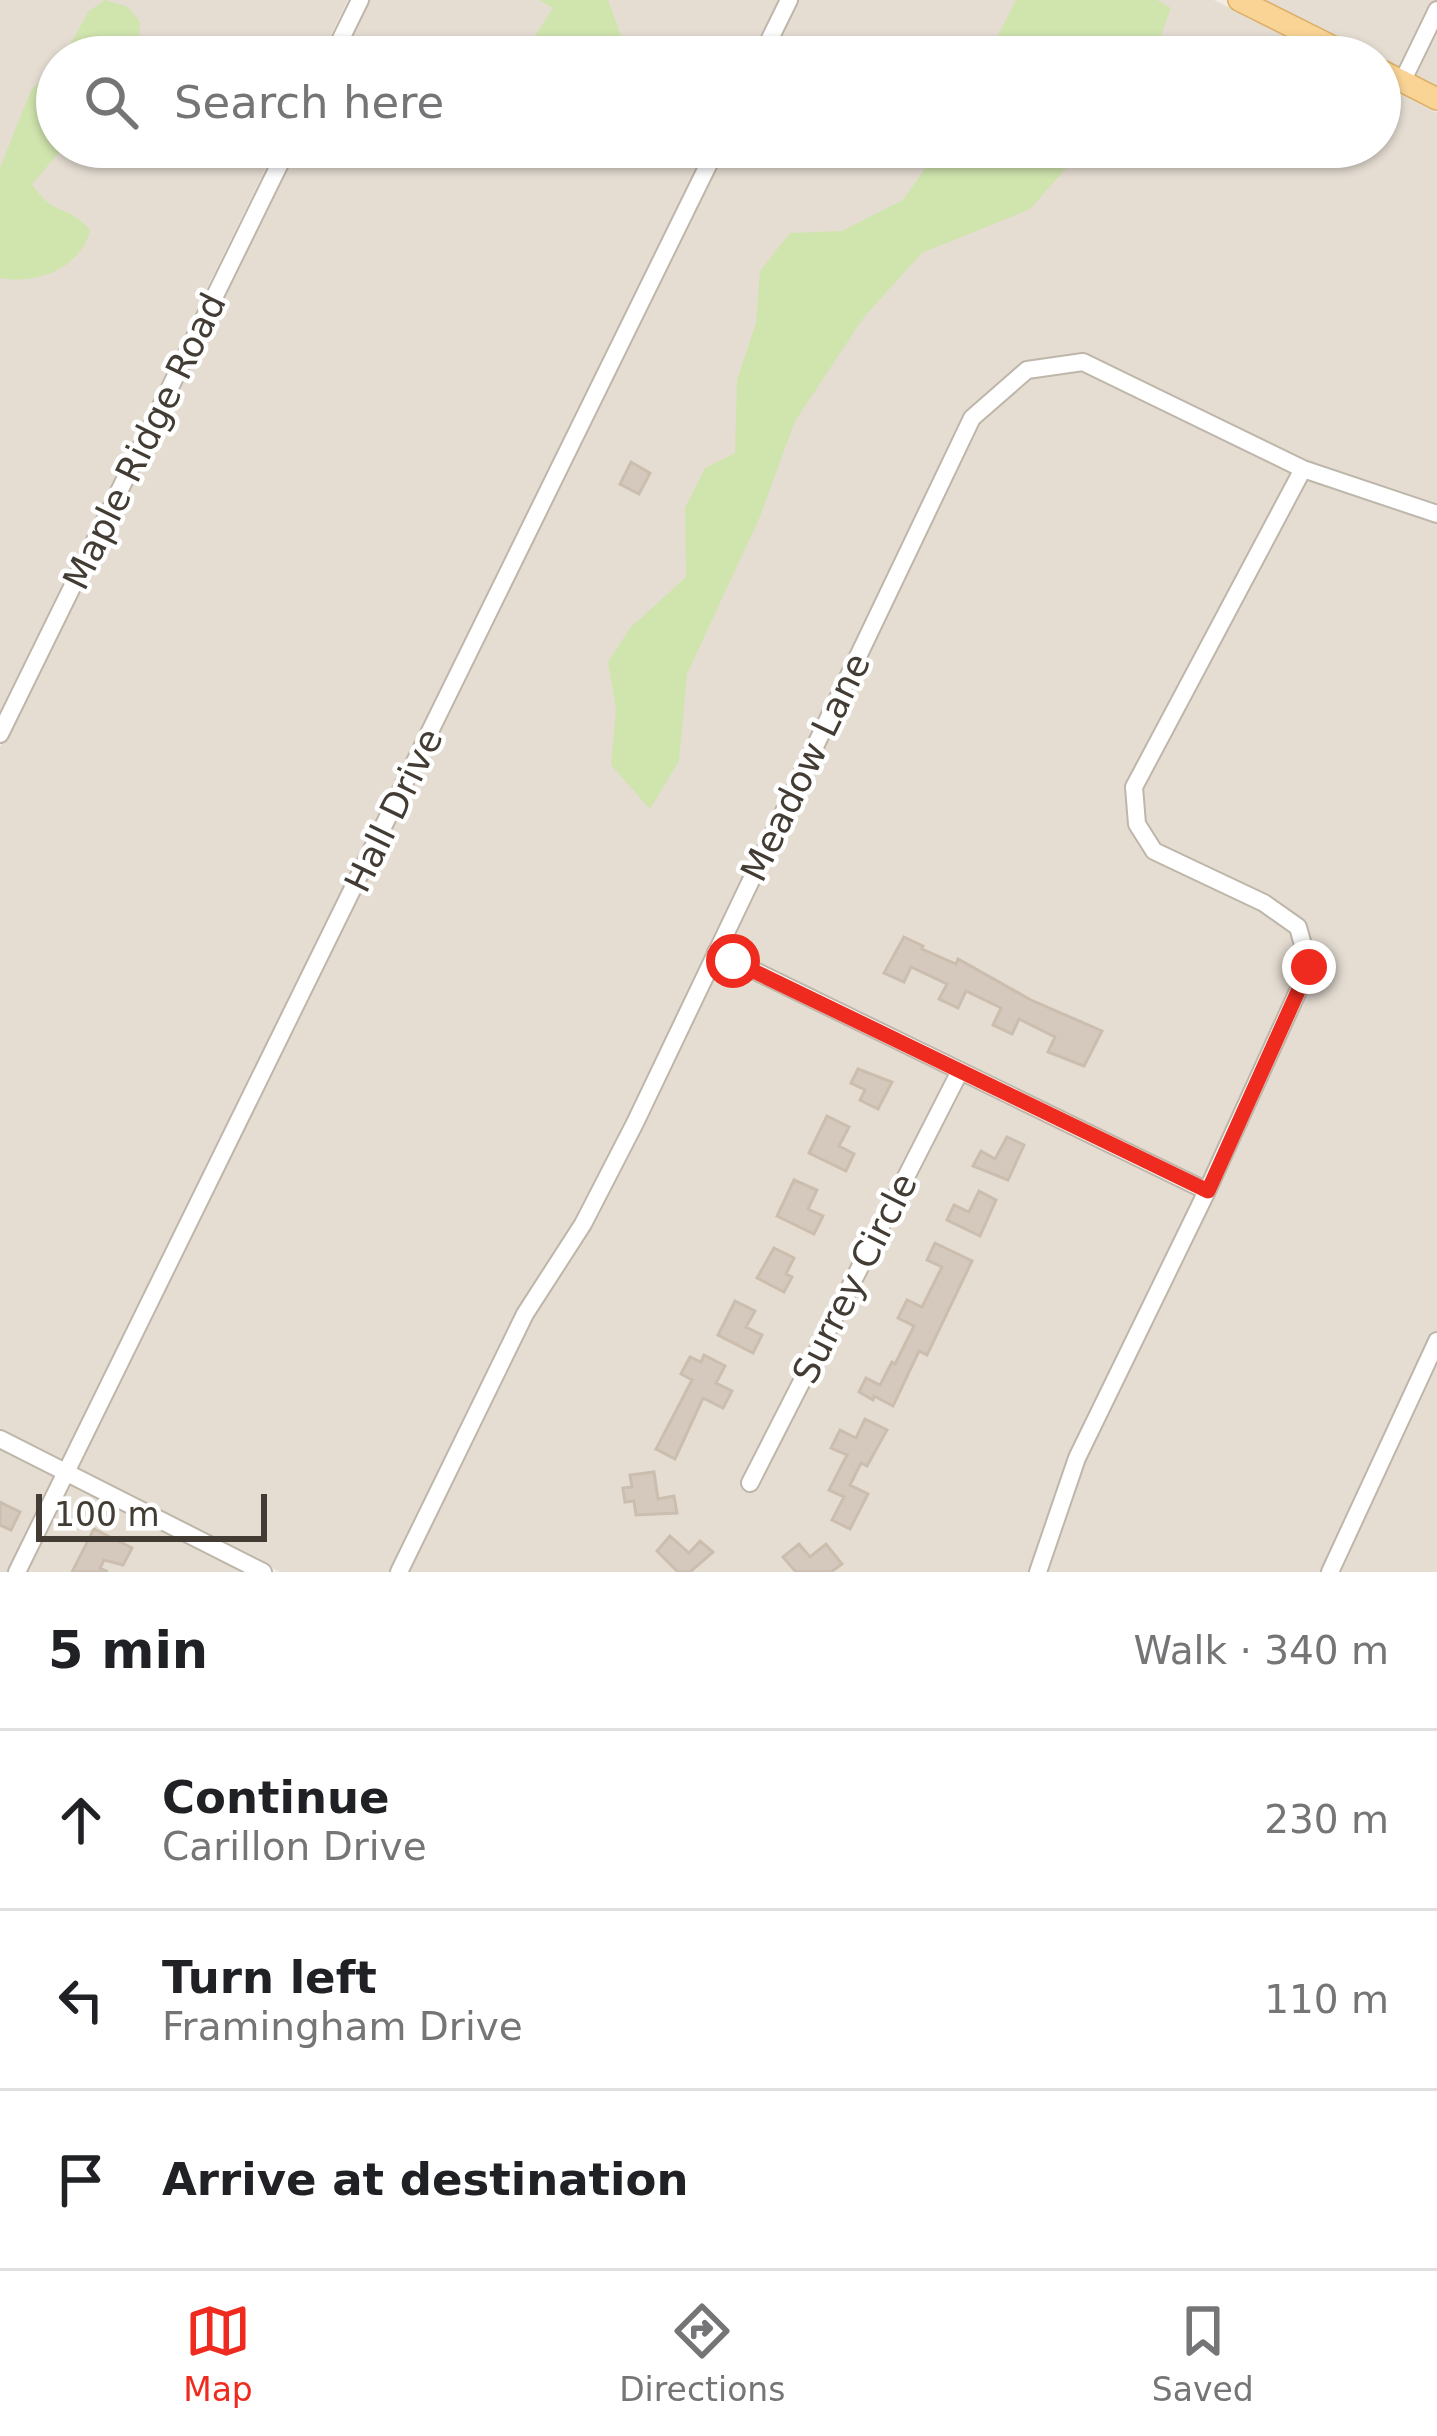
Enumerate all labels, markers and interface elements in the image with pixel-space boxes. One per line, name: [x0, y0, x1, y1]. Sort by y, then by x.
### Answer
search box: [36, 36, 1401, 168]
icon: search: [78, 69, 144, 135]
text: Search here: [174, 76, 444, 129]
street label: Maple Ridge Road: [55, 287, 234, 596]
street label: Meadow Lane: [733, 647, 878, 888]
street label: Hall Drive: [336, 722, 451, 899]
route start: [706, 934, 760, 988]
route end: [1282, 940, 1336, 994]
street label: Surrey Circle: [784, 1167, 925, 1390]
scale bar: [36, 1488, 267, 1541]
text: 100 m: [54, 1495, 160, 1534]
text: 5 min: [48, 1621, 208, 1680]
text: Walk · 340 m: [1134, 1628, 1389, 1673]
text: Continue: [162, 1771, 390, 1824]
icon: ahead: [48, 1787, 114, 1853]
text: 230 m: [1264, 1797, 1389, 1842]
text: Carillon Drive: [162, 1824, 427, 1869]
text: Turn left: [162, 1951, 377, 2004]
icon: left: [48, 1967, 114, 2033]
text: 110 m: [1264, 1977, 1389, 2022]
text: Framingham Drive: [162, 2004, 523, 2049]
icon: arrive: [48, 2147, 114, 2213]
text: Arrive at destination: [162, 2153, 688, 2206]
tab: Map: [183, 2298, 253, 2409]
tab: Directions: [619, 2298, 785, 2409]
tab: Saved: [1152, 2298, 1254, 2409]

